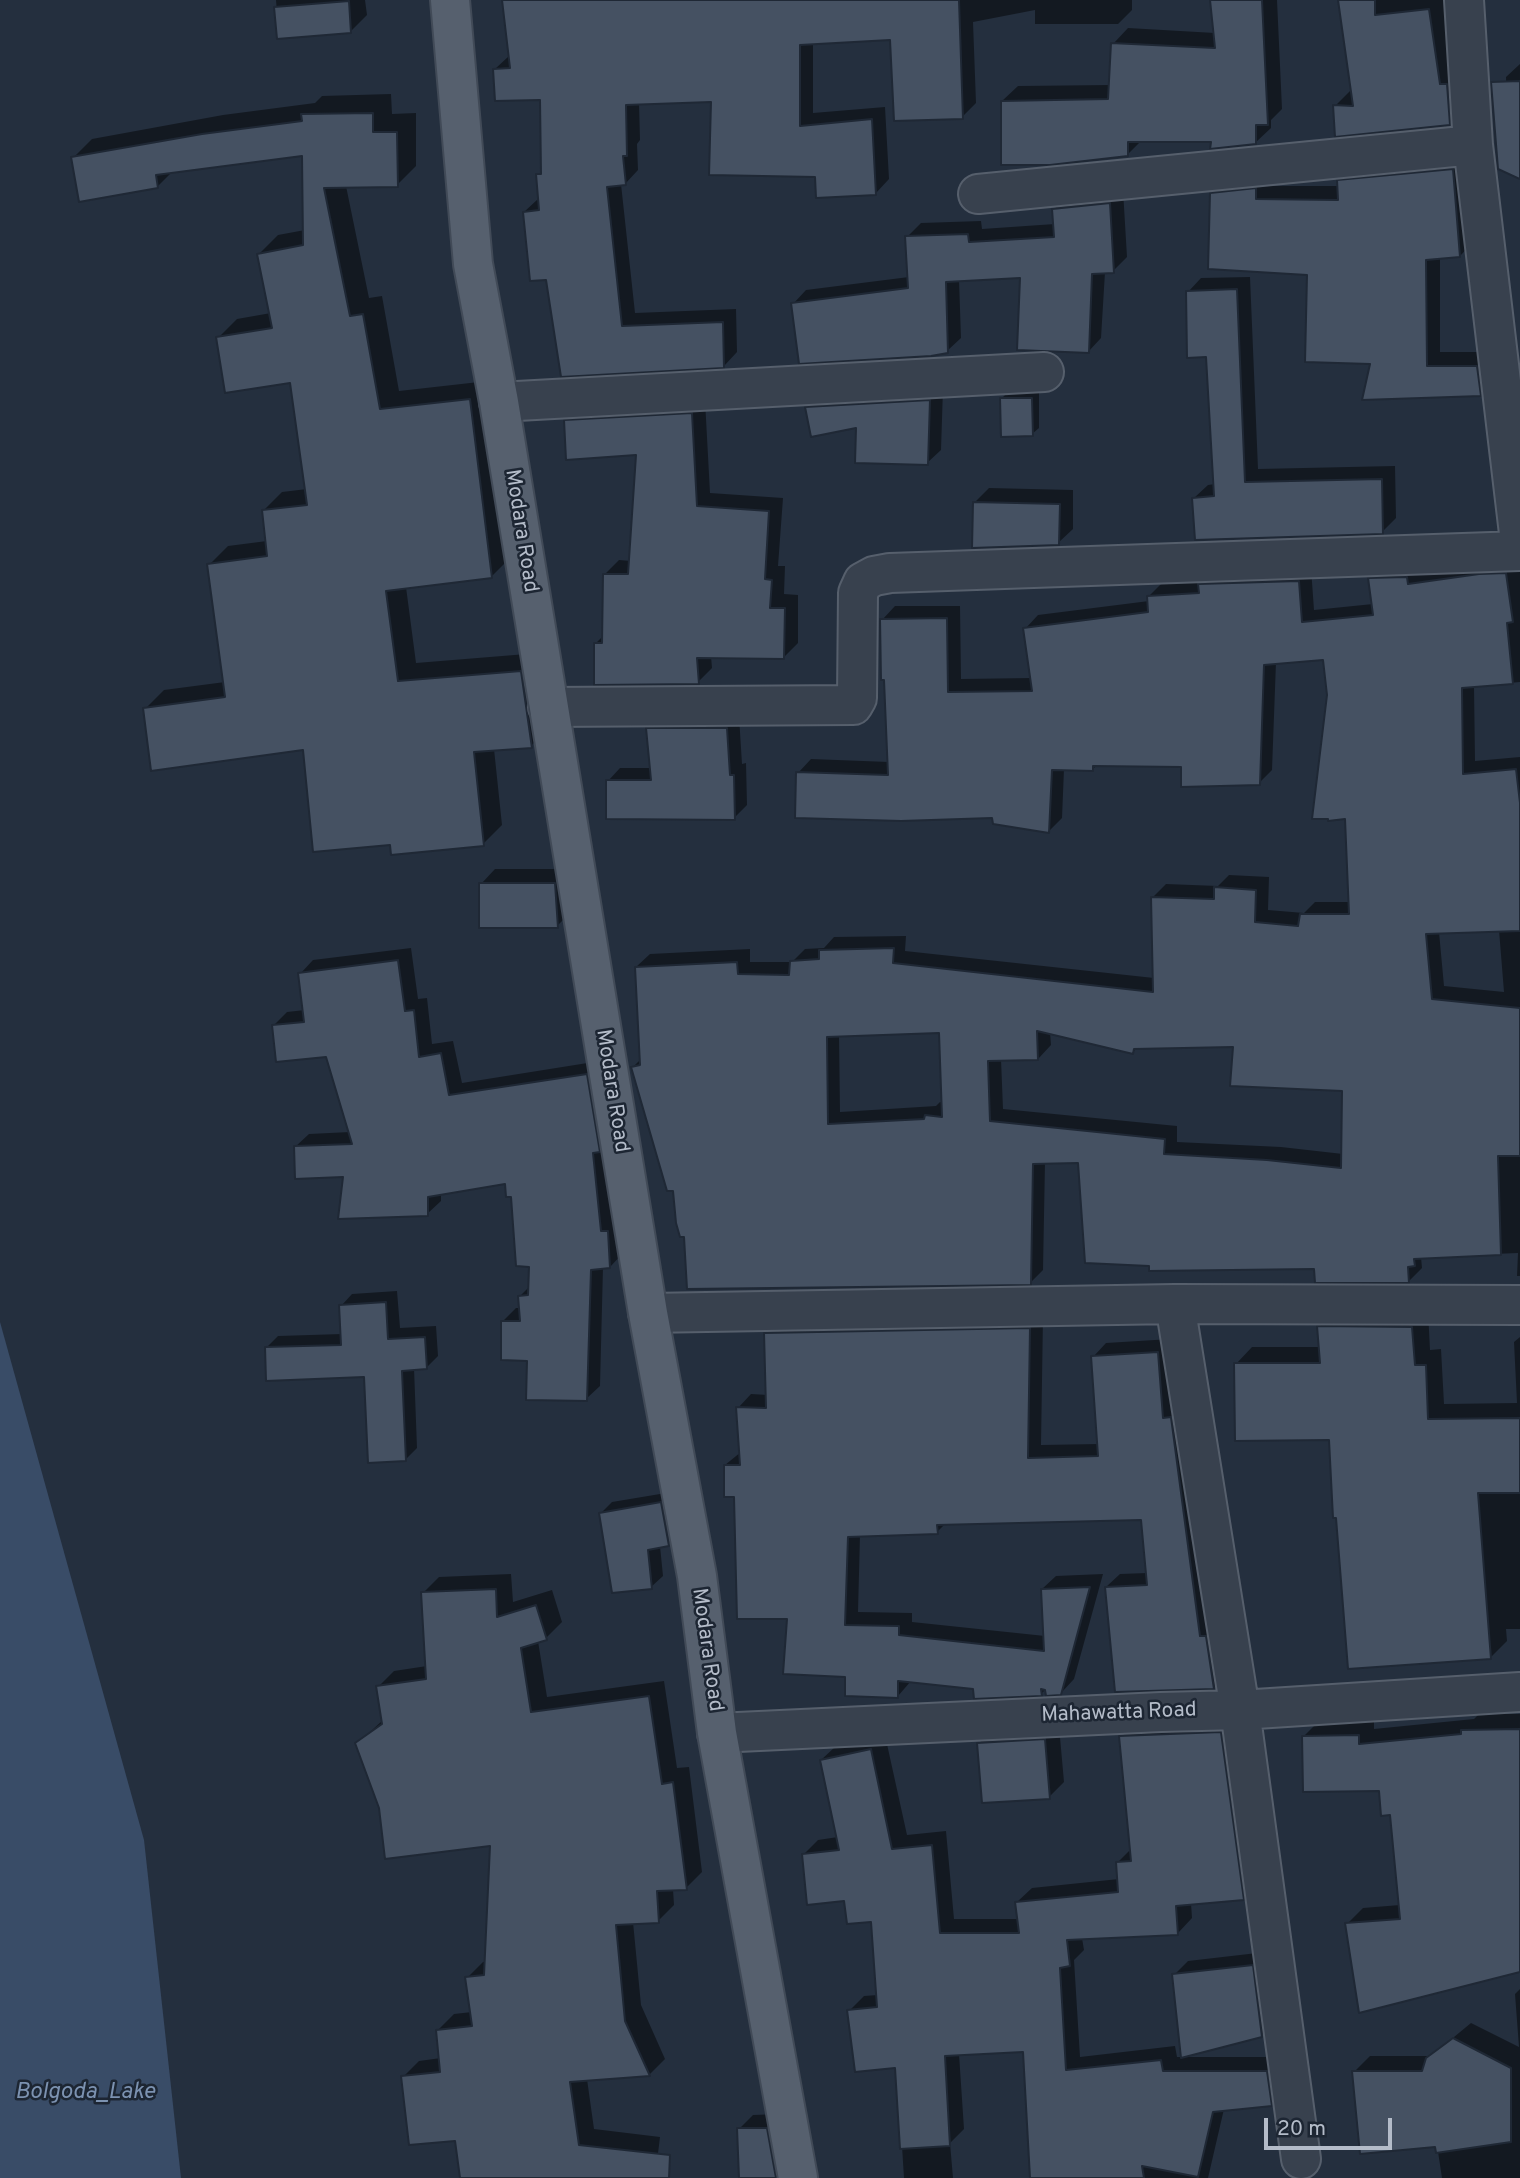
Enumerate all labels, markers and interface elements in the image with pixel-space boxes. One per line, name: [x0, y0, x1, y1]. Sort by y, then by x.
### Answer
street label: Modara Road: [498, 468, 542, 594]
street label: Modara Road: [589, 1028, 633, 1154]
street label: Modara Road: [685, 1587, 727, 1713]
street label: Mahawatta Road: [1041, 1699, 1197, 1729]
water label: Bolgoda_Lake: [15, 2079, 155, 2107]
scale bar: [1268, 2104, 1396, 2148]
text: 20 m: [1277, 2116, 1326, 2143]

